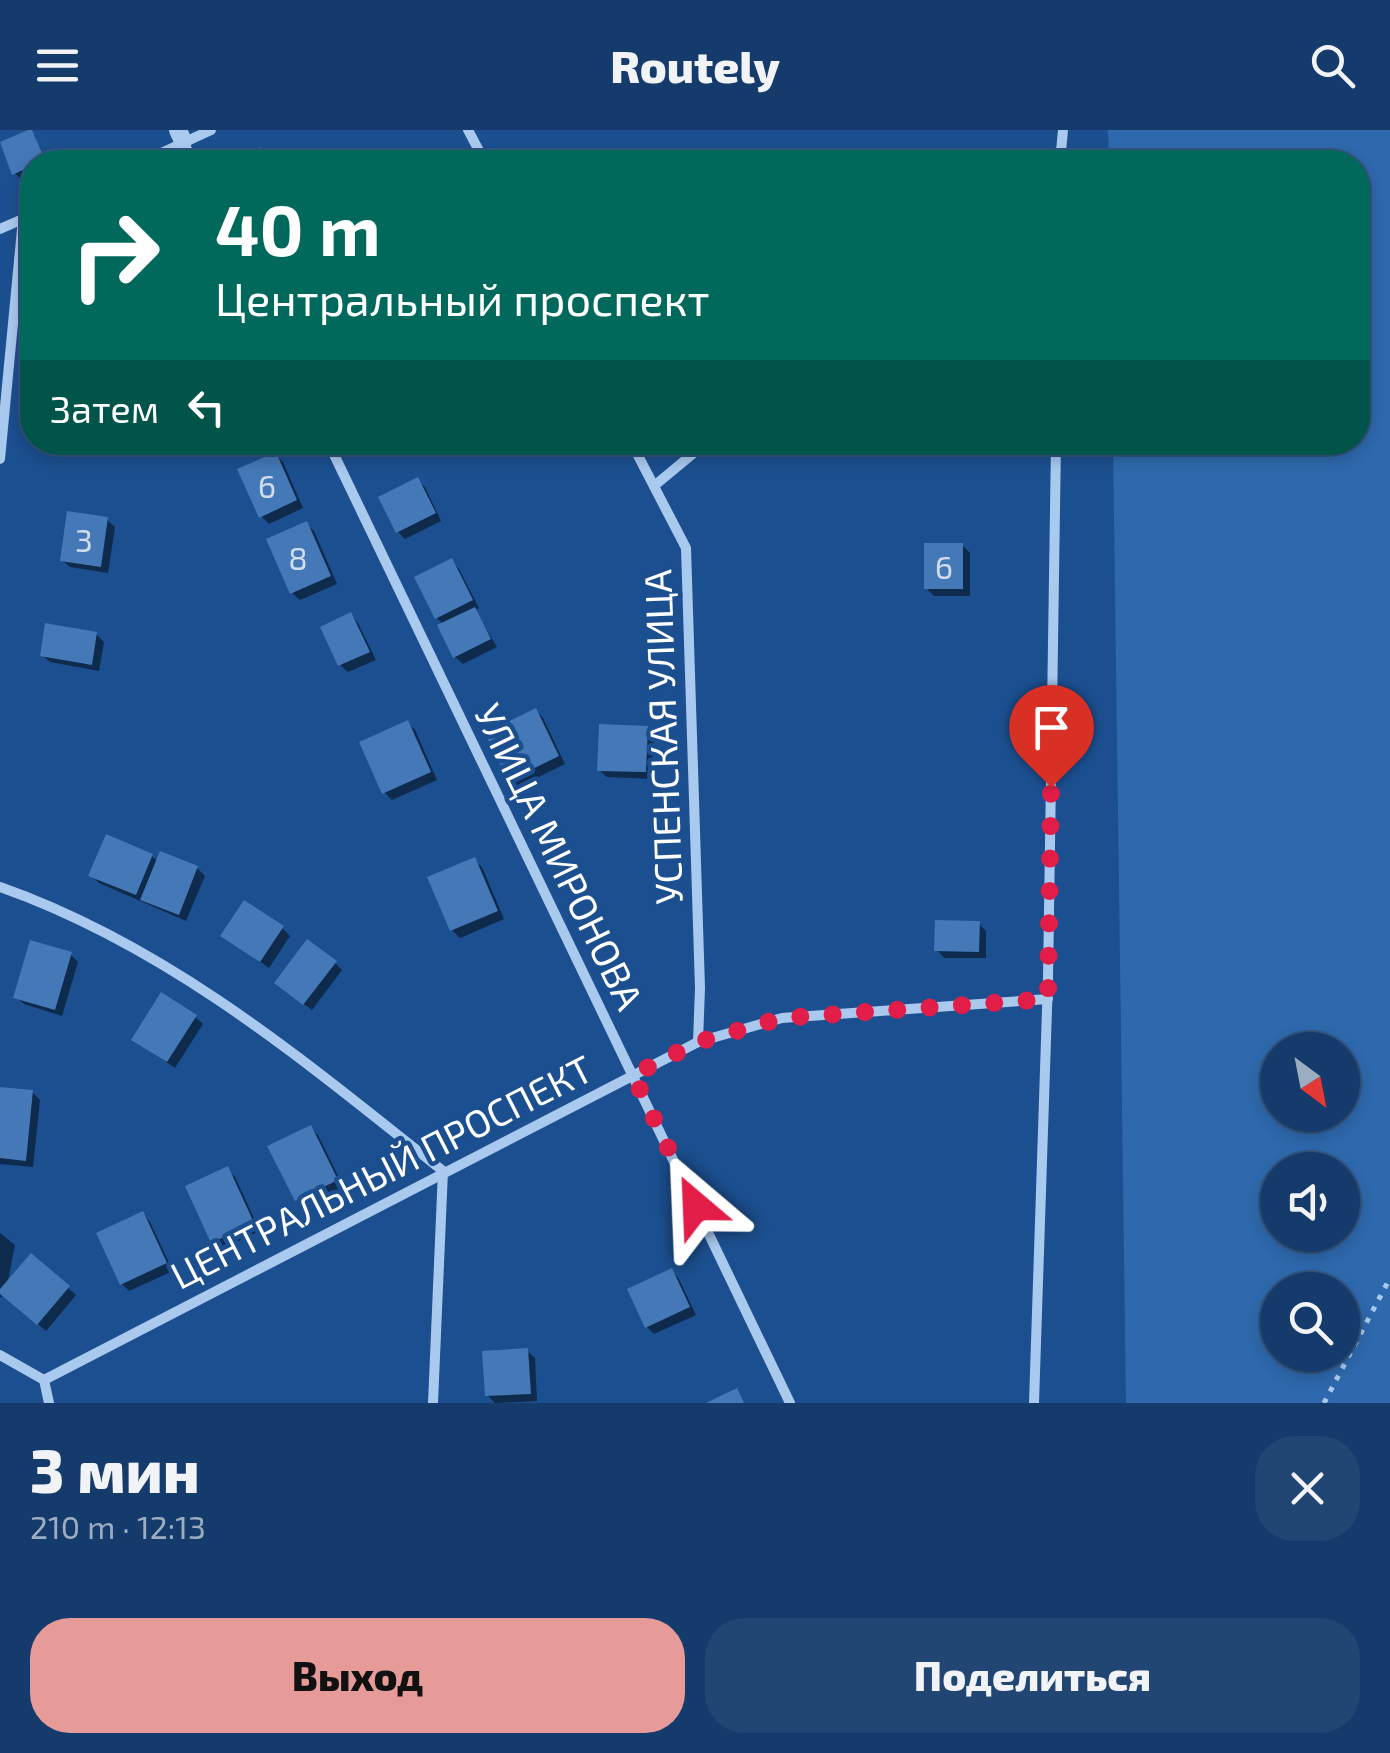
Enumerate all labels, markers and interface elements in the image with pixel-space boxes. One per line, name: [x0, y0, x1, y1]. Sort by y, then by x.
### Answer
icon: menu: [30, 38, 85, 93]
text: Routely: [610, 38, 780, 92]
icon: search: [1305, 38, 1360, 93]
text: 40 m: [215, 186, 381, 270]
icon: right: [50, 190, 180, 320]
text: Центральный проспект: [215, 271, 710, 325]
icon: left: [179, 380, 234, 435]
text: Затем: [50, 385, 159, 431]
house number: 6: [258, 466, 276, 504]
house number: 3: [75, 520, 93, 558]
house number: 8: [288, 538, 308, 576]
house number: 6: [935, 547, 953, 585]
street label: УСПЕНСКАЯ УЛИЦА: [633, 568, 691, 905]
pin: [1009, 685, 1094, 788]
street label: УЛИЦА МИРОНОВА: [466, 696, 654, 1017]
icon: arrive: [1024, 700, 1079, 755]
north arrow: [1260, 1032, 1360, 1132]
map controls: [1260, 1032, 1360, 1372]
street label: ЦЕНТРАЛЬНЫЙ ПРОСПЕКТ: [162, 1044, 600, 1298]
button: sound: [1260, 1152, 1360, 1252]
position arrow: [644, 1154, 748, 1258]
button: search: [1260, 1272, 1360, 1372]
text: 3 мин: [30, 1433, 200, 1505]
button: close: [1255, 1436, 1360, 1541]
text: 210 m · 12:13: [30, 1507, 206, 1545]
button: Выход: [30, 1618, 685, 1733]
button: Поделиться: [705, 1618, 1360, 1733]

